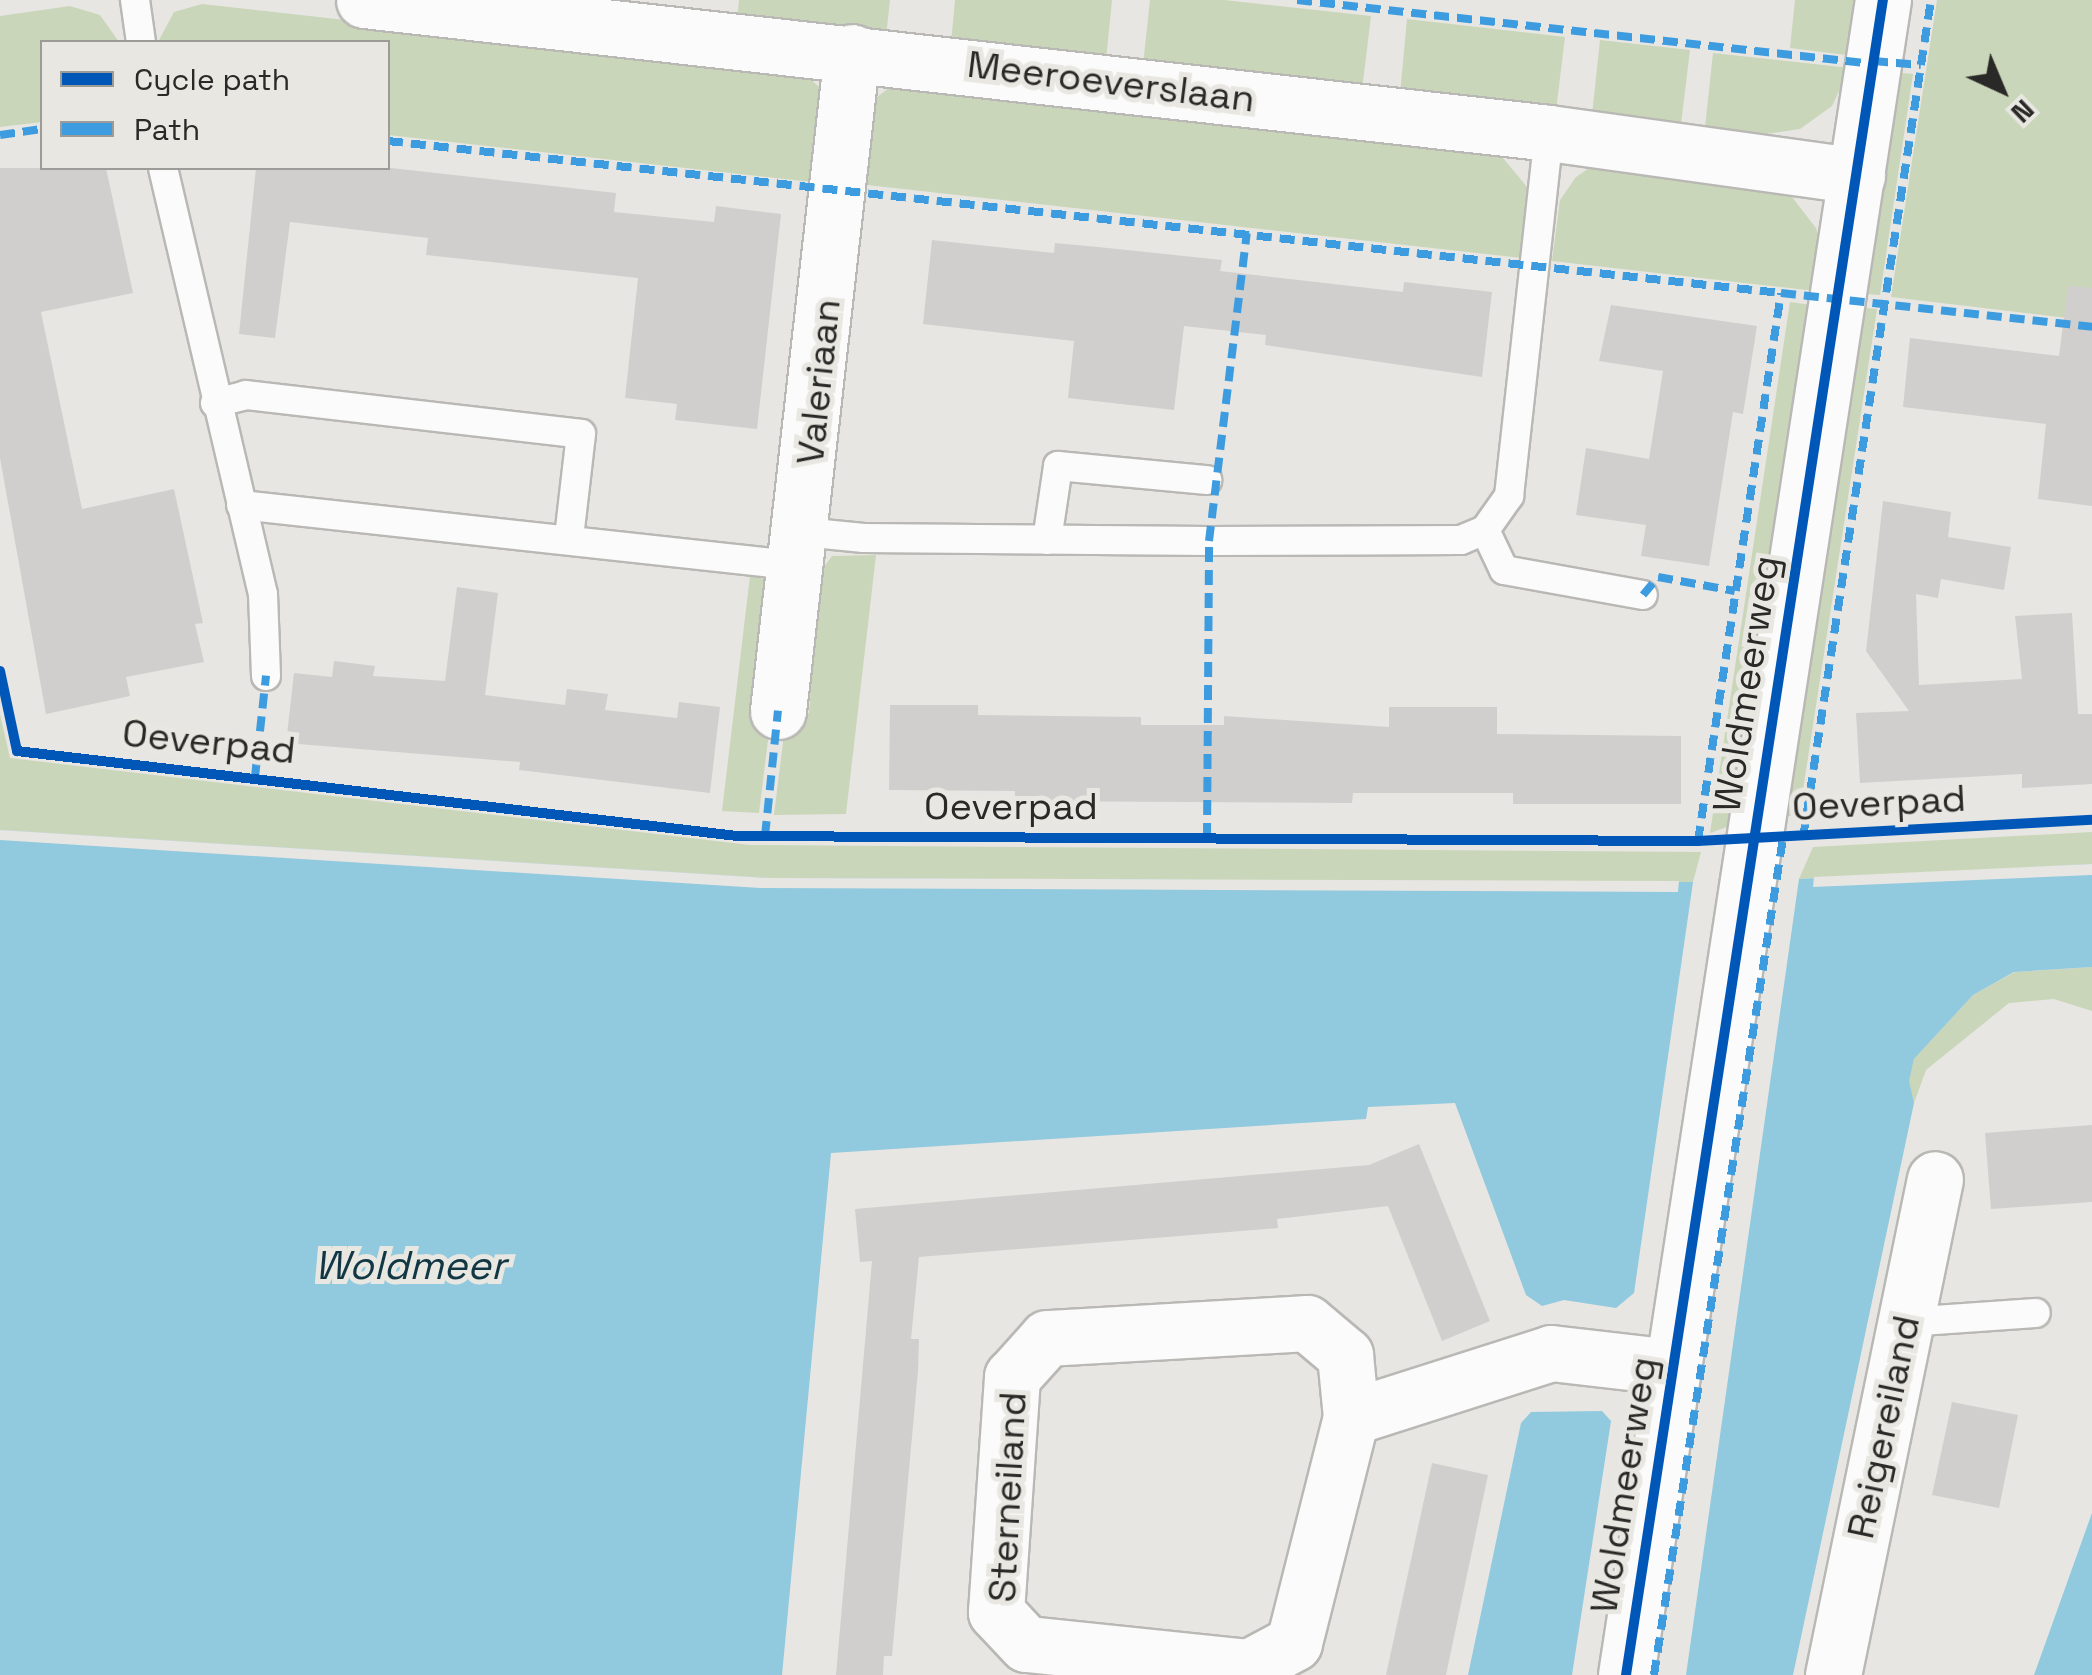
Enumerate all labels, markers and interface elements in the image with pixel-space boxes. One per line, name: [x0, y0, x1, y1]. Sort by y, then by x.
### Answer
legend: [40, 40, 390, 170]
north arrow: [1952, 40, 2052, 140]
street label: Meeroeverslaan: [965, 42, 1257, 122]
text: Cycle path: [134, 60, 290, 99]
text: N: [2004, 92, 2042, 131]
text: Path: [134, 110, 200, 149]
street label: Valeriaan: [788, 297, 850, 467]
street label: Woldmeerweg: [1704, 553, 1790, 815]
street label: Oeverpad: [120, 710, 298, 774]
street label: Oeverpad: [1791, 776, 1967, 830]
street label: Oeverpad: [924, 784, 1098, 830]
water label: Woldmeer: [314, 1242, 506, 1290]
street label: Reigereiland: [1838, 1311, 1930, 1543]
street label: Woldmeerweg: [1581, 1354, 1667, 1616]
street label: Sterneiland: [980, 1390, 1036, 1604]

